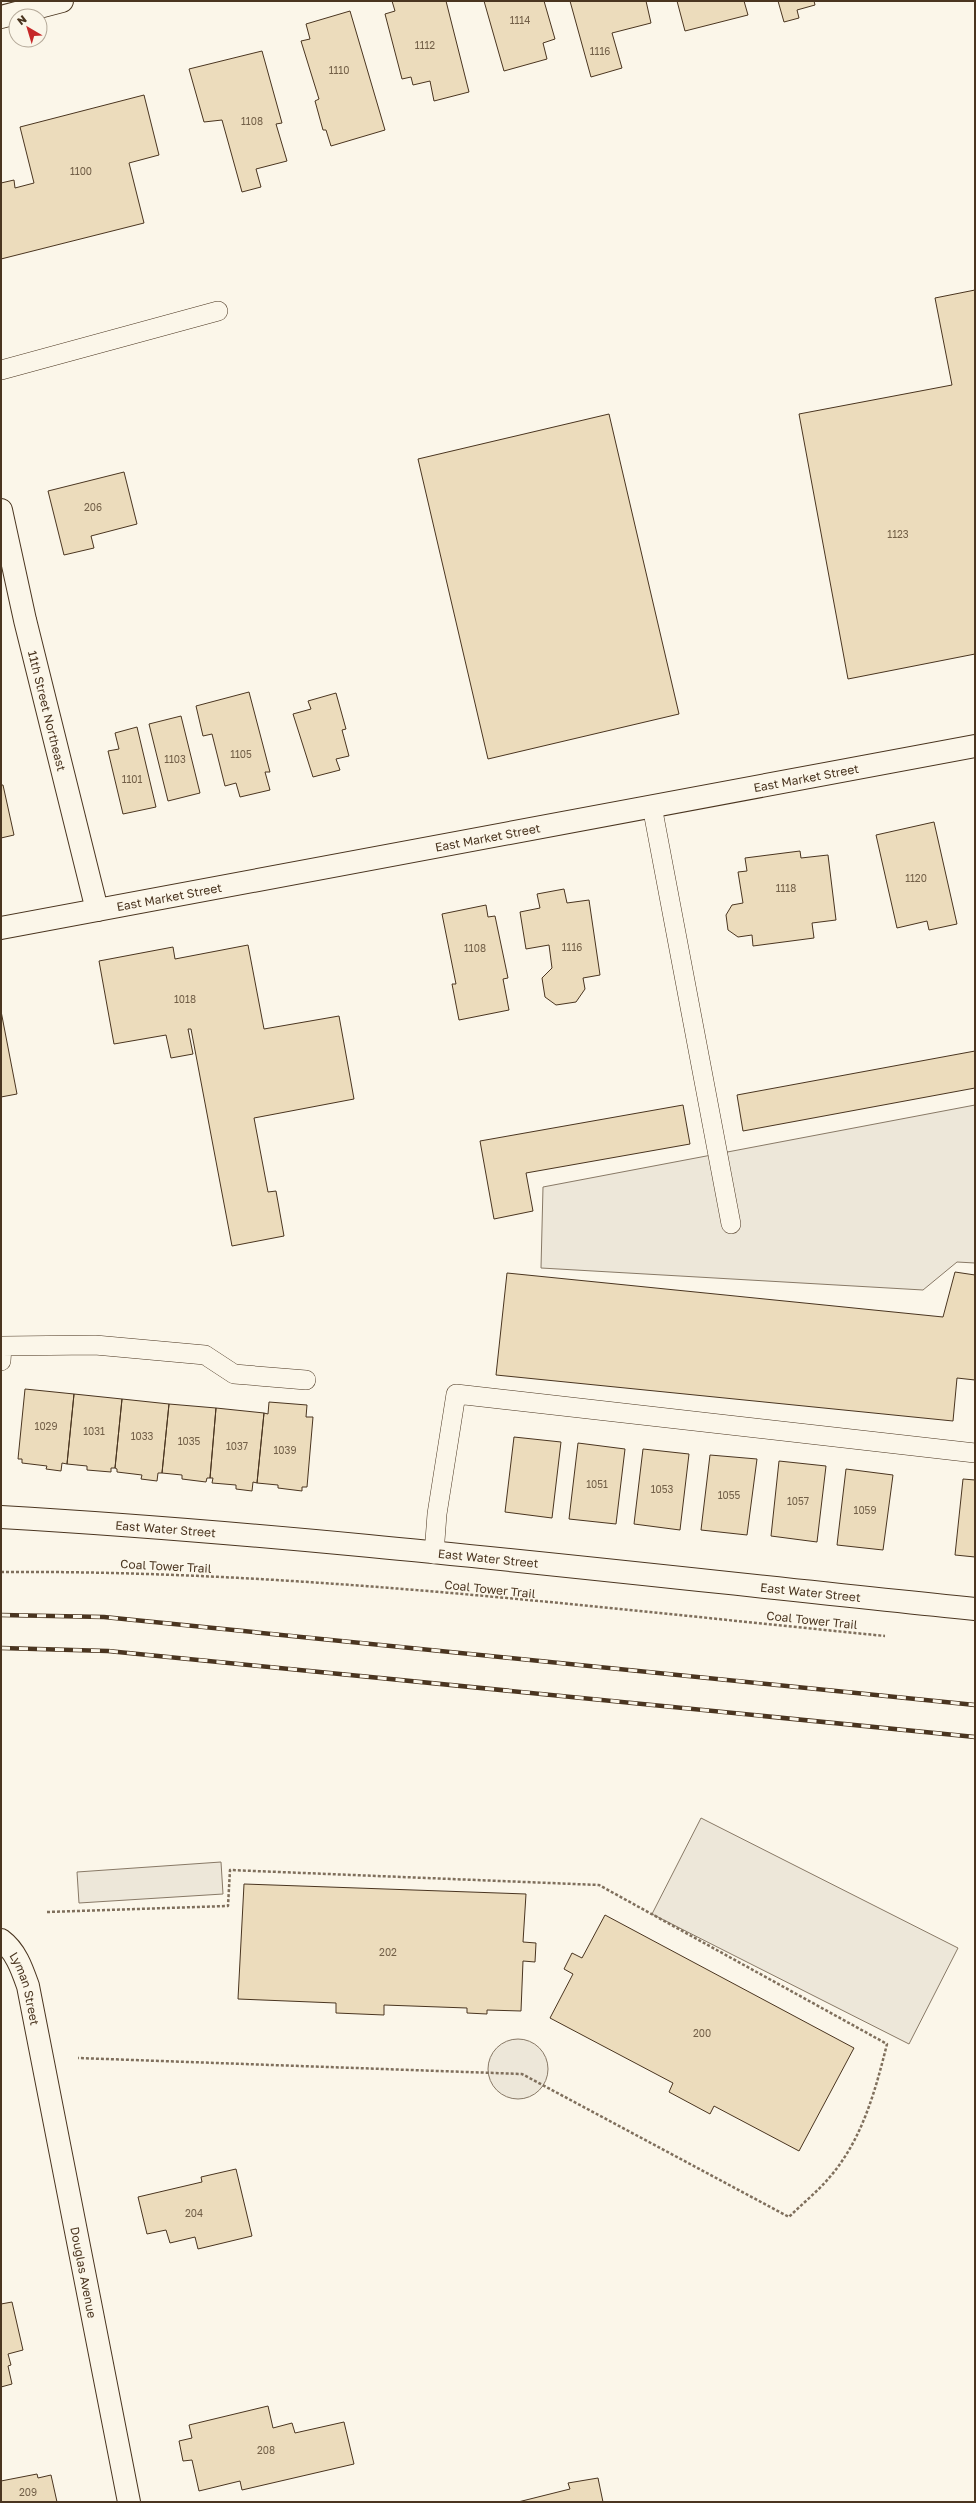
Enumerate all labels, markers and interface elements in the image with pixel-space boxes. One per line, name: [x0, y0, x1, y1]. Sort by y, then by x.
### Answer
north arrow: [8, 8, 48, 48]
text: N: [14, 12, 29, 27]
house number: 1114: [510, 14, 530, 26]
house number: 1112: [415, 39, 435, 51]
house number: 1116: [590, 45, 610, 57]
house number: 1110: [329, 64, 349, 76]
house number: 1108: [241, 115, 263, 127]
house number: 1100: [70, 165, 92, 177]
house number: 206: [84, 501, 102, 513]
house number: 1123: [887, 528, 909, 540]
street label: 11th Street Northeast: [25, 649, 70, 773]
house number: 1105: [230, 748, 252, 760]
house number: 1103: [164, 753, 186, 765]
street label: East Market Street: [752, 760, 860, 795]
house number: 1101: [122, 773, 143, 785]
street label: East Market Street: [434, 820, 542, 854]
house number: 1120: [905, 872, 927, 884]
street label: East Market Street: [115, 879, 223, 914]
house number: 1118: [776, 882, 796, 894]
house number: 1116: [562, 941, 582, 953]
house number: 1108: [464, 942, 486, 954]
house number: 1018: [174, 993, 196, 1005]
house number: 1029: [35, 1420, 57, 1432]
house number: 1031: [83, 1425, 105, 1437]
house number: 1033: [131, 1430, 154, 1442]
house number: 1035: [178, 1435, 201, 1447]
house number: 1037: [226, 1440, 248, 1452]
house number: 1039: [274, 1444, 296, 1456]
house number: 1051: [586, 1478, 608, 1490]
house number: 1053: [651, 1483, 673, 1495]
house number: 1055: [718, 1489, 741, 1501]
house number: 1057: [787, 1495, 809, 1507]
house number: 1059: [854, 1504, 876, 1516]
street label: East Water Street: [115, 1517, 217, 1540]
street label: East Water Street: [437, 1545, 539, 1570]
street label: Coal Tower Trail: [120, 1556, 212, 1576]
street label: Coal Tower Trail: [444, 1577, 536, 1601]
street label: East Water Street: [759, 1579, 862, 1605]
street label: Coal Tower Trail: [766, 1608, 858, 1632]
house number: 202: [379, 1946, 397, 1958]
street label: Lyman Street: [7, 1949, 43, 2027]
house number: 200: [693, 2027, 711, 2039]
house number: 204: [185, 2207, 203, 2219]
street label: Douglas Avenue: [68, 2225, 100, 2319]
house number: 208: [257, 2444, 275, 2456]
house number: 209: [19, 2486, 37, 2498]

